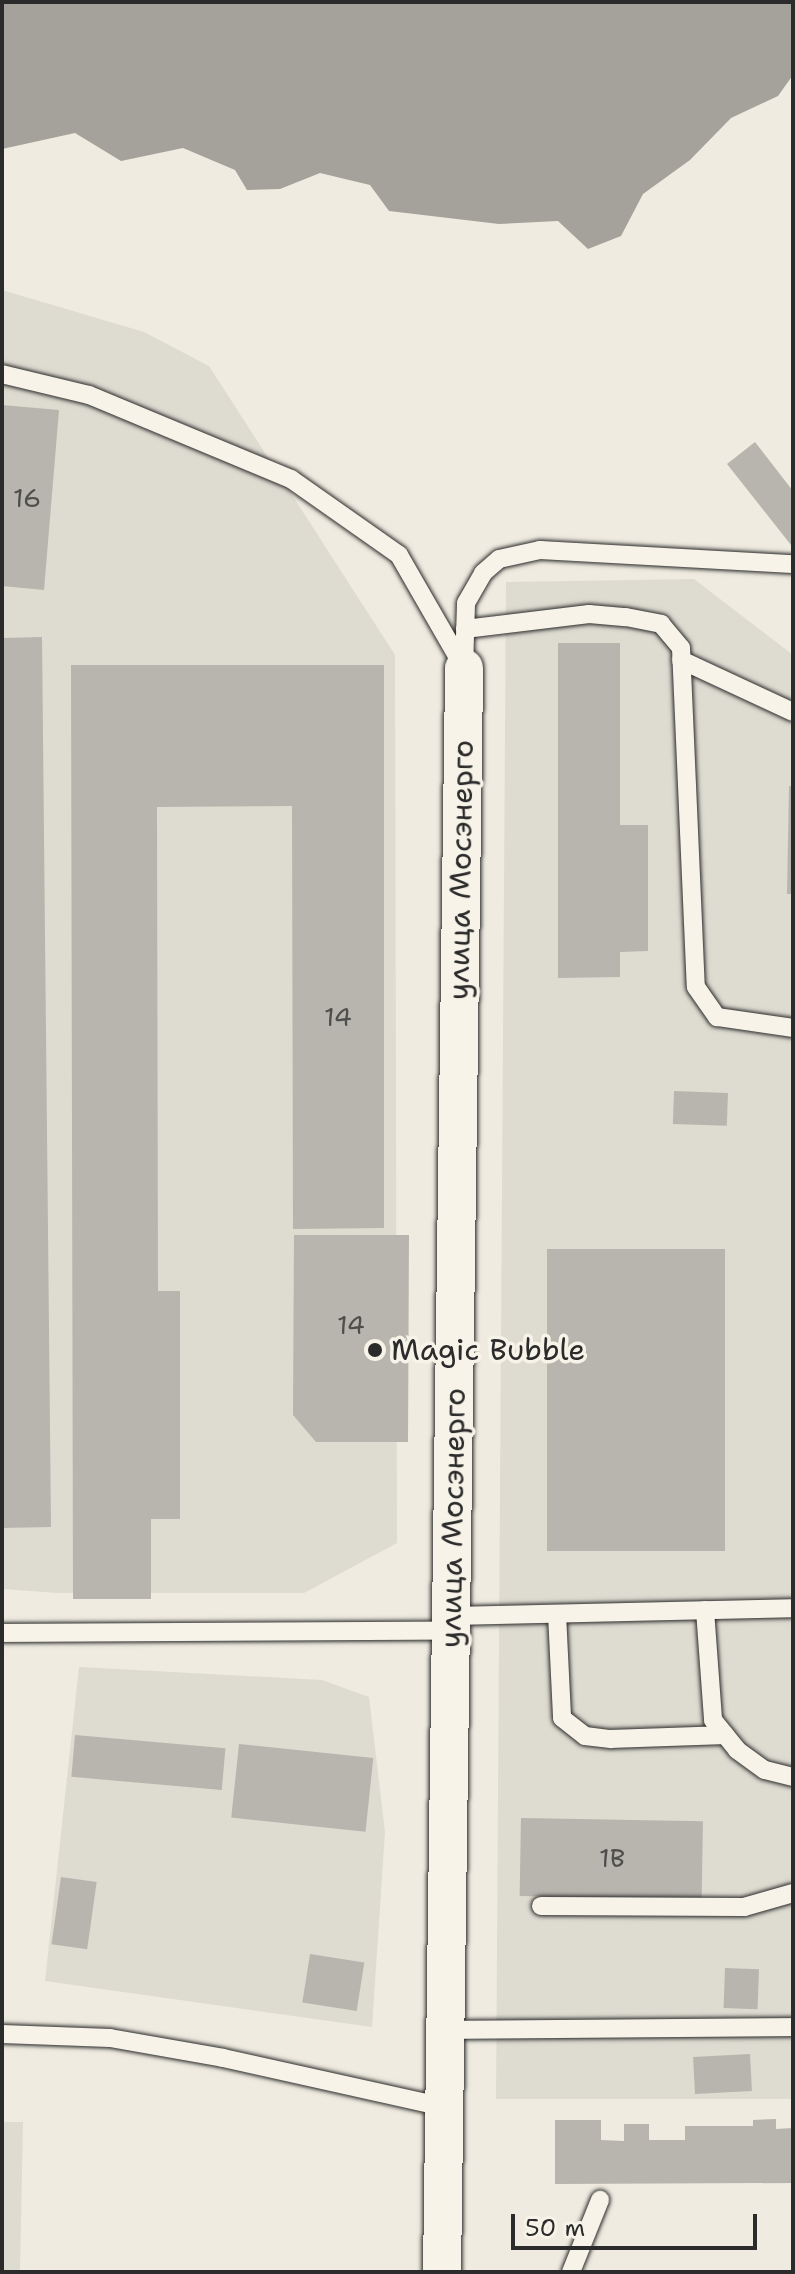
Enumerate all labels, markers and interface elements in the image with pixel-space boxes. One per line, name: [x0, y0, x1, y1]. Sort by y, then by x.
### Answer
house number: 16: [13, 482, 41, 514]
street label: улица Мосэнерго: [441, 740, 481, 1000]
house number: 14: [324, 1001, 352, 1033]
house number: 14: [337, 1309, 365, 1341]
place label: Magic Bubble: [391, 1332, 585, 1368]
marker: Magic Bubble: [366, 1341, 384, 1359]
street label: улица Мосэнерго: [433, 1388, 473, 1648]
house number: 1В: [599, 1842, 625, 1874]
scale bar: [515, 2198, 761, 2248]
text: 50 m: [525, 2212, 585, 2244]

